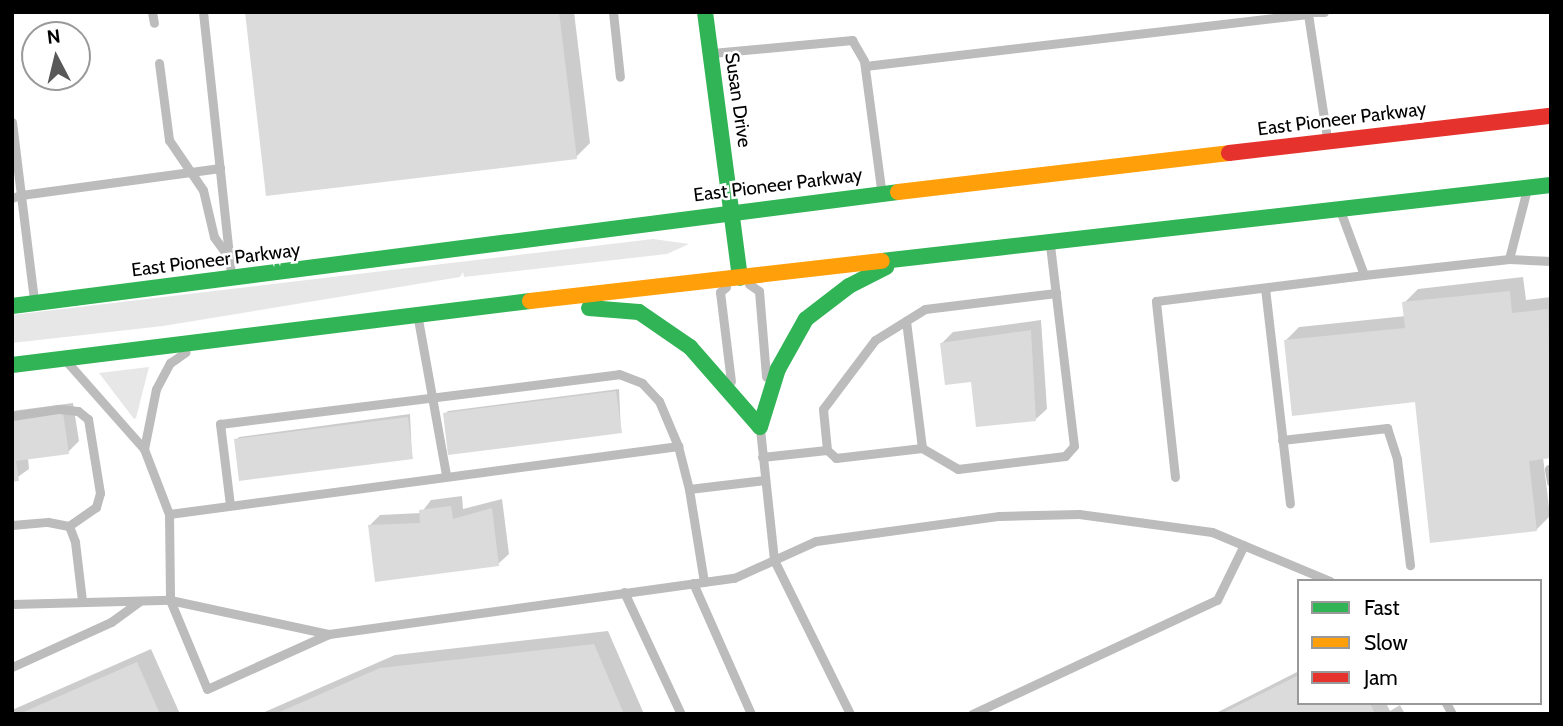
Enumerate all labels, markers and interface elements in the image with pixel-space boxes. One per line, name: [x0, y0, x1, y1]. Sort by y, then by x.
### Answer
north arrow: [21, 21, 91, 91]
text: N: [46, 24, 62, 49]
street label: Susan Drive: [720, 51, 756, 149]
street label: East Pioneer Parkway: [1256, 97, 1428, 141]
street label: East Pioneer Parkway: [692, 163, 864, 207]
street label: East Pioneer Parkway: [130, 238, 302, 282]
legend: [1297, 579, 1542, 705]
text: Fast: [1364, 595, 1400, 620]
text: Slow: [1364, 630, 1408, 655]
text: Jam: [1364, 665, 1398, 690]

